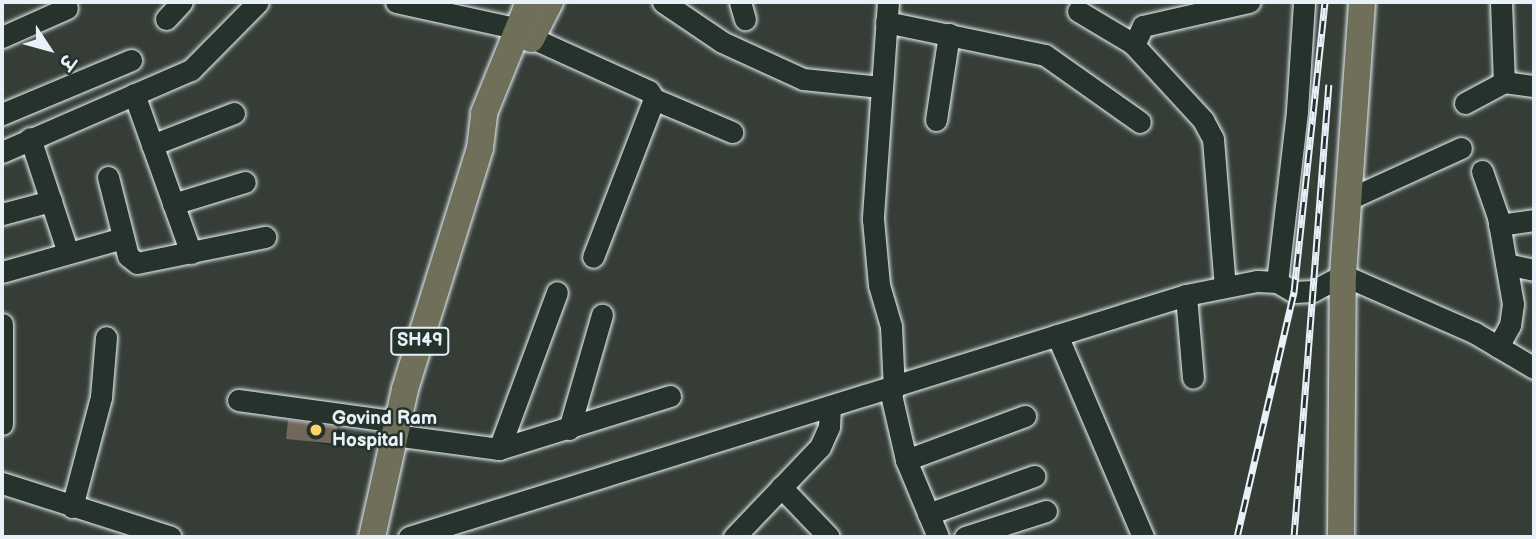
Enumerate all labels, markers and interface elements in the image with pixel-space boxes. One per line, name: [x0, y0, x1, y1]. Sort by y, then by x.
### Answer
north arrow: [14, 14, 84, 84]
text: उ: [53, 50, 79, 74]
road number: SH49: [390, 326, 450, 356]
place label: Govind Ram Hospital: [332, 408, 437, 452]
marker: Govind Ram Hospital: [306, 420, 326, 440]

